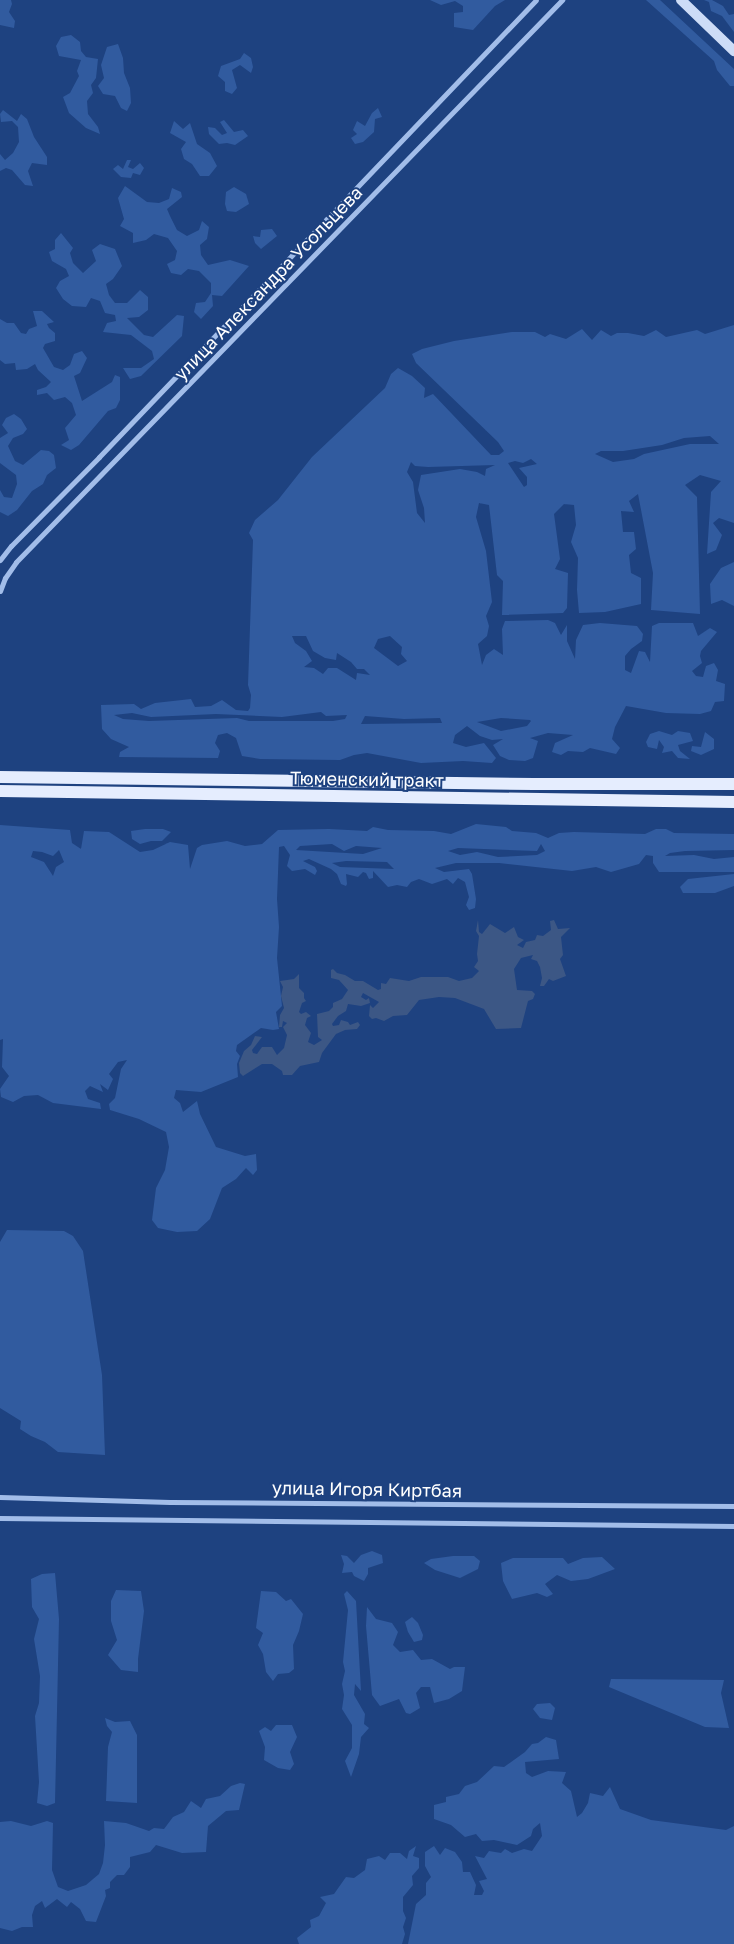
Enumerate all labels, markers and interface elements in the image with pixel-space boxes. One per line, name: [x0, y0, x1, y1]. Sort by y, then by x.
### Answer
street label: улица Александра Усольцева: [169, 181, 367, 385]
street label: Тюменский тракт: [290, 767, 444, 791]
street label: улица Игоря Киртбая: [272, 1477, 462, 1501]

